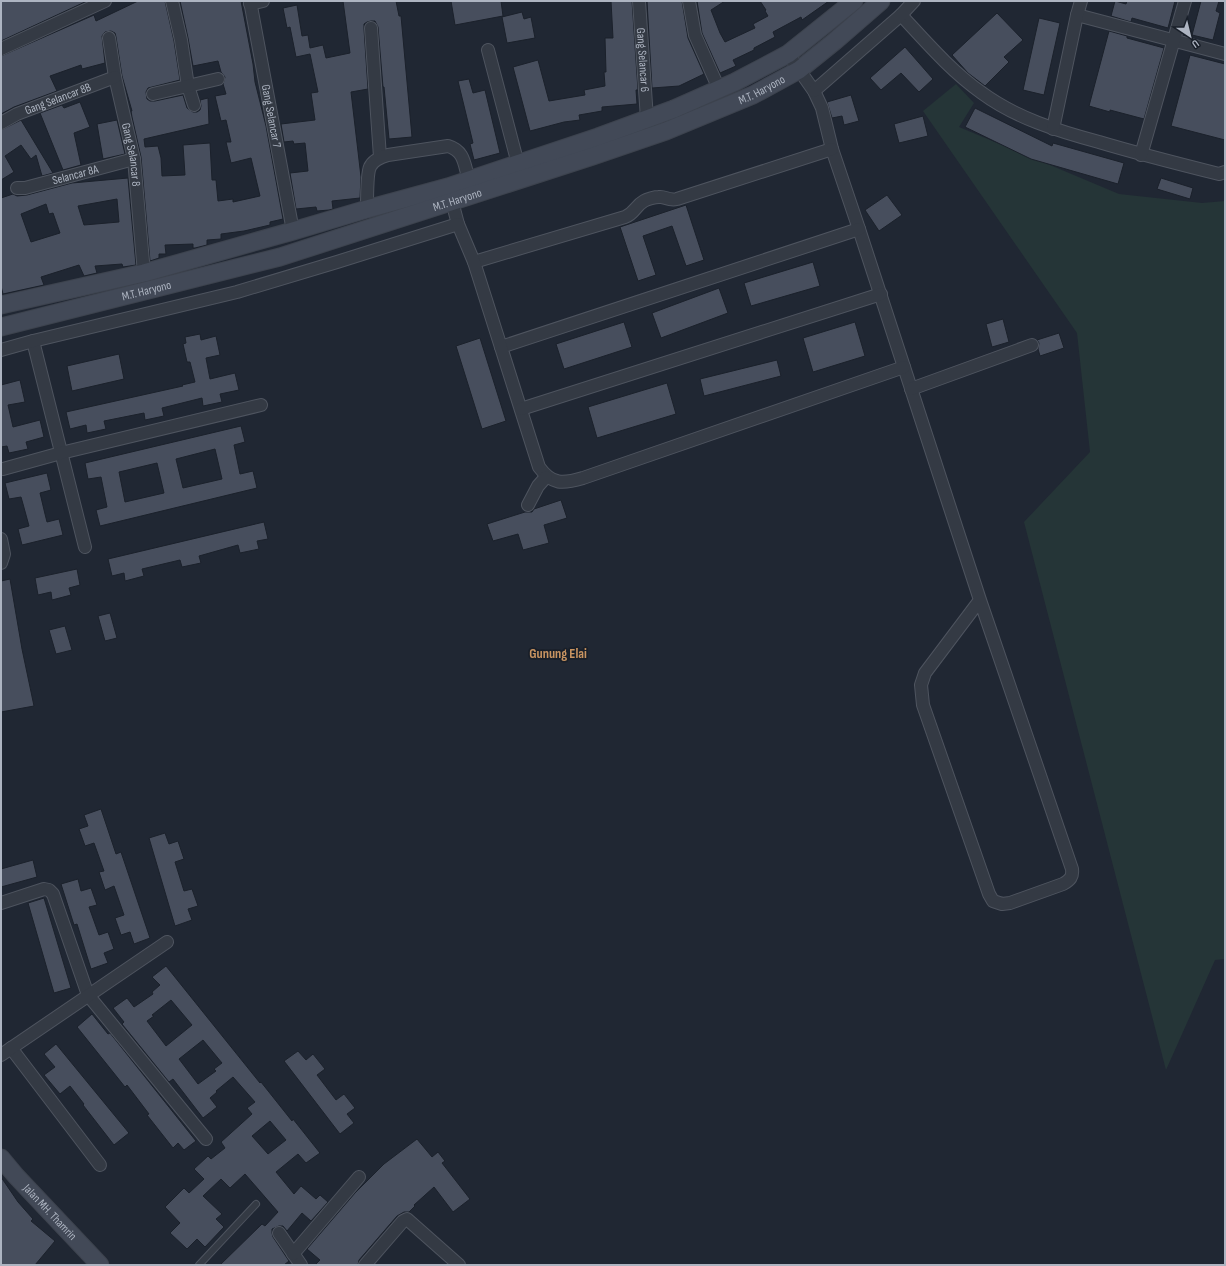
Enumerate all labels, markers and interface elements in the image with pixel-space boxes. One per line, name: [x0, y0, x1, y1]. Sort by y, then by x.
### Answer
north arrow: [1170, 16, 1210, 56]
street label: Gang Selancar 6: [633, 27, 652, 92]
text: U: [1189, 37, 1202, 51]
street label: M.T. Haryono: [736, 72, 788, 108]
street label: Gang Selancar 8B: [23, 80, 93, 118]
street label: Gang Selancar 7: [258, 83, 284, 149]
street label: Gang Selancar 8: [118, 122, 143, 187]
street label: Selancar 8A: [51, 162, 101, 188]
street label: M.T. Haryono: [431, 185, 484, 215]
street label: M.T. Haryono: [120, 278, 173, 304]
district label: Gunung Elai: [529, 645, 587, 662]
street label: Jalan MH. Thamrin: [19, 1181, 80, 1244]

